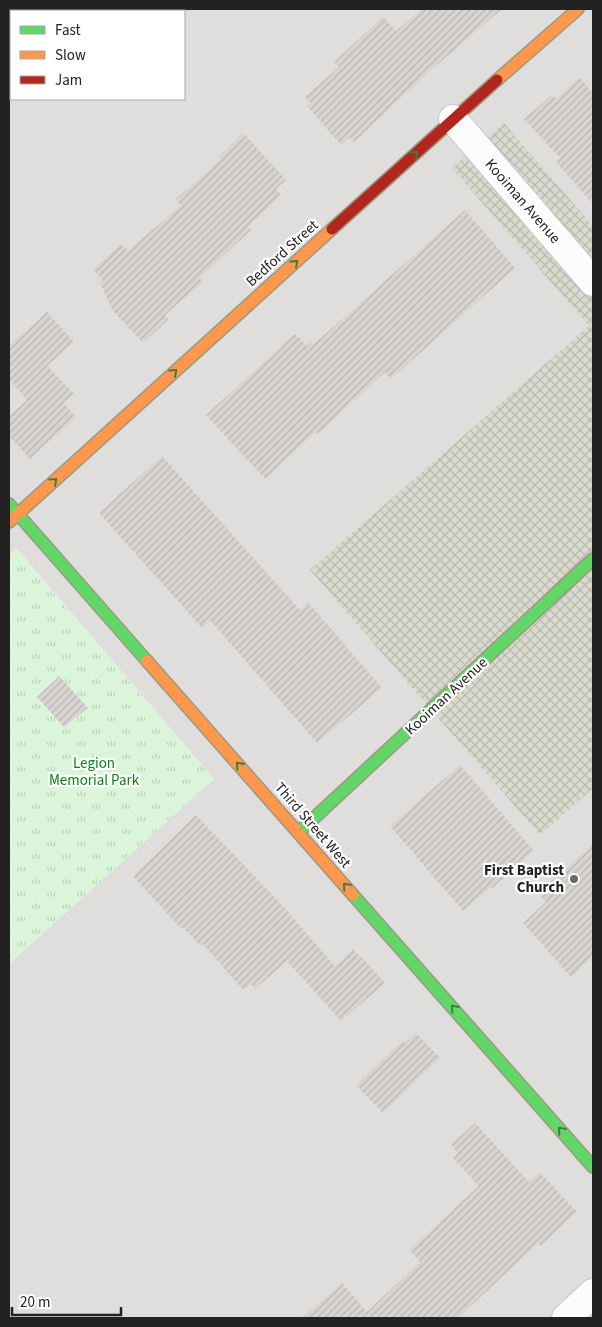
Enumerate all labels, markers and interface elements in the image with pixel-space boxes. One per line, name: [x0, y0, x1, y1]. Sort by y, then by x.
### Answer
legend: [10, 10, 185, 100]
text: Fast: [55, 20, 81, 41]
text: Slow: [55, 45, 86, 66]
text: Jam: [55, 70, 82, 91]
one-way arrow: [410, 151, 419, 160]
street label: Kooiman Avenue: [480, 154, 565, 248]
street label: Bedford Street: [242, 215, 323, 292]
one-way arrow: [289, 260, 298, 269]
one-way arrow: [169, 369, 178, 378]
one-way arrow: [48, 478, 57, 487]
street label: Kooiman Avenue: [400, 653, 492, 740]
park label: Legion Memorial Park: [49, 753, 140, 791]
one-way arrow: [236, 761, 245, 770]
street label: Third Street West: [270, 778, 356, 873]
place label: First Baptist Church: [484, 860, 564, 898]
marker: First Baptist Church: [568, 873, 580, 885]
one-way arrow: [343, 883, 352, 892]
one-way arrow: [451, 1005, 460, 1014]
one-way arrow: [558, 1127, 567, 1136]
scale bar: [12, 1284, 121, 1316]
text: 20 m: [20, 1292, 50, 1313]

